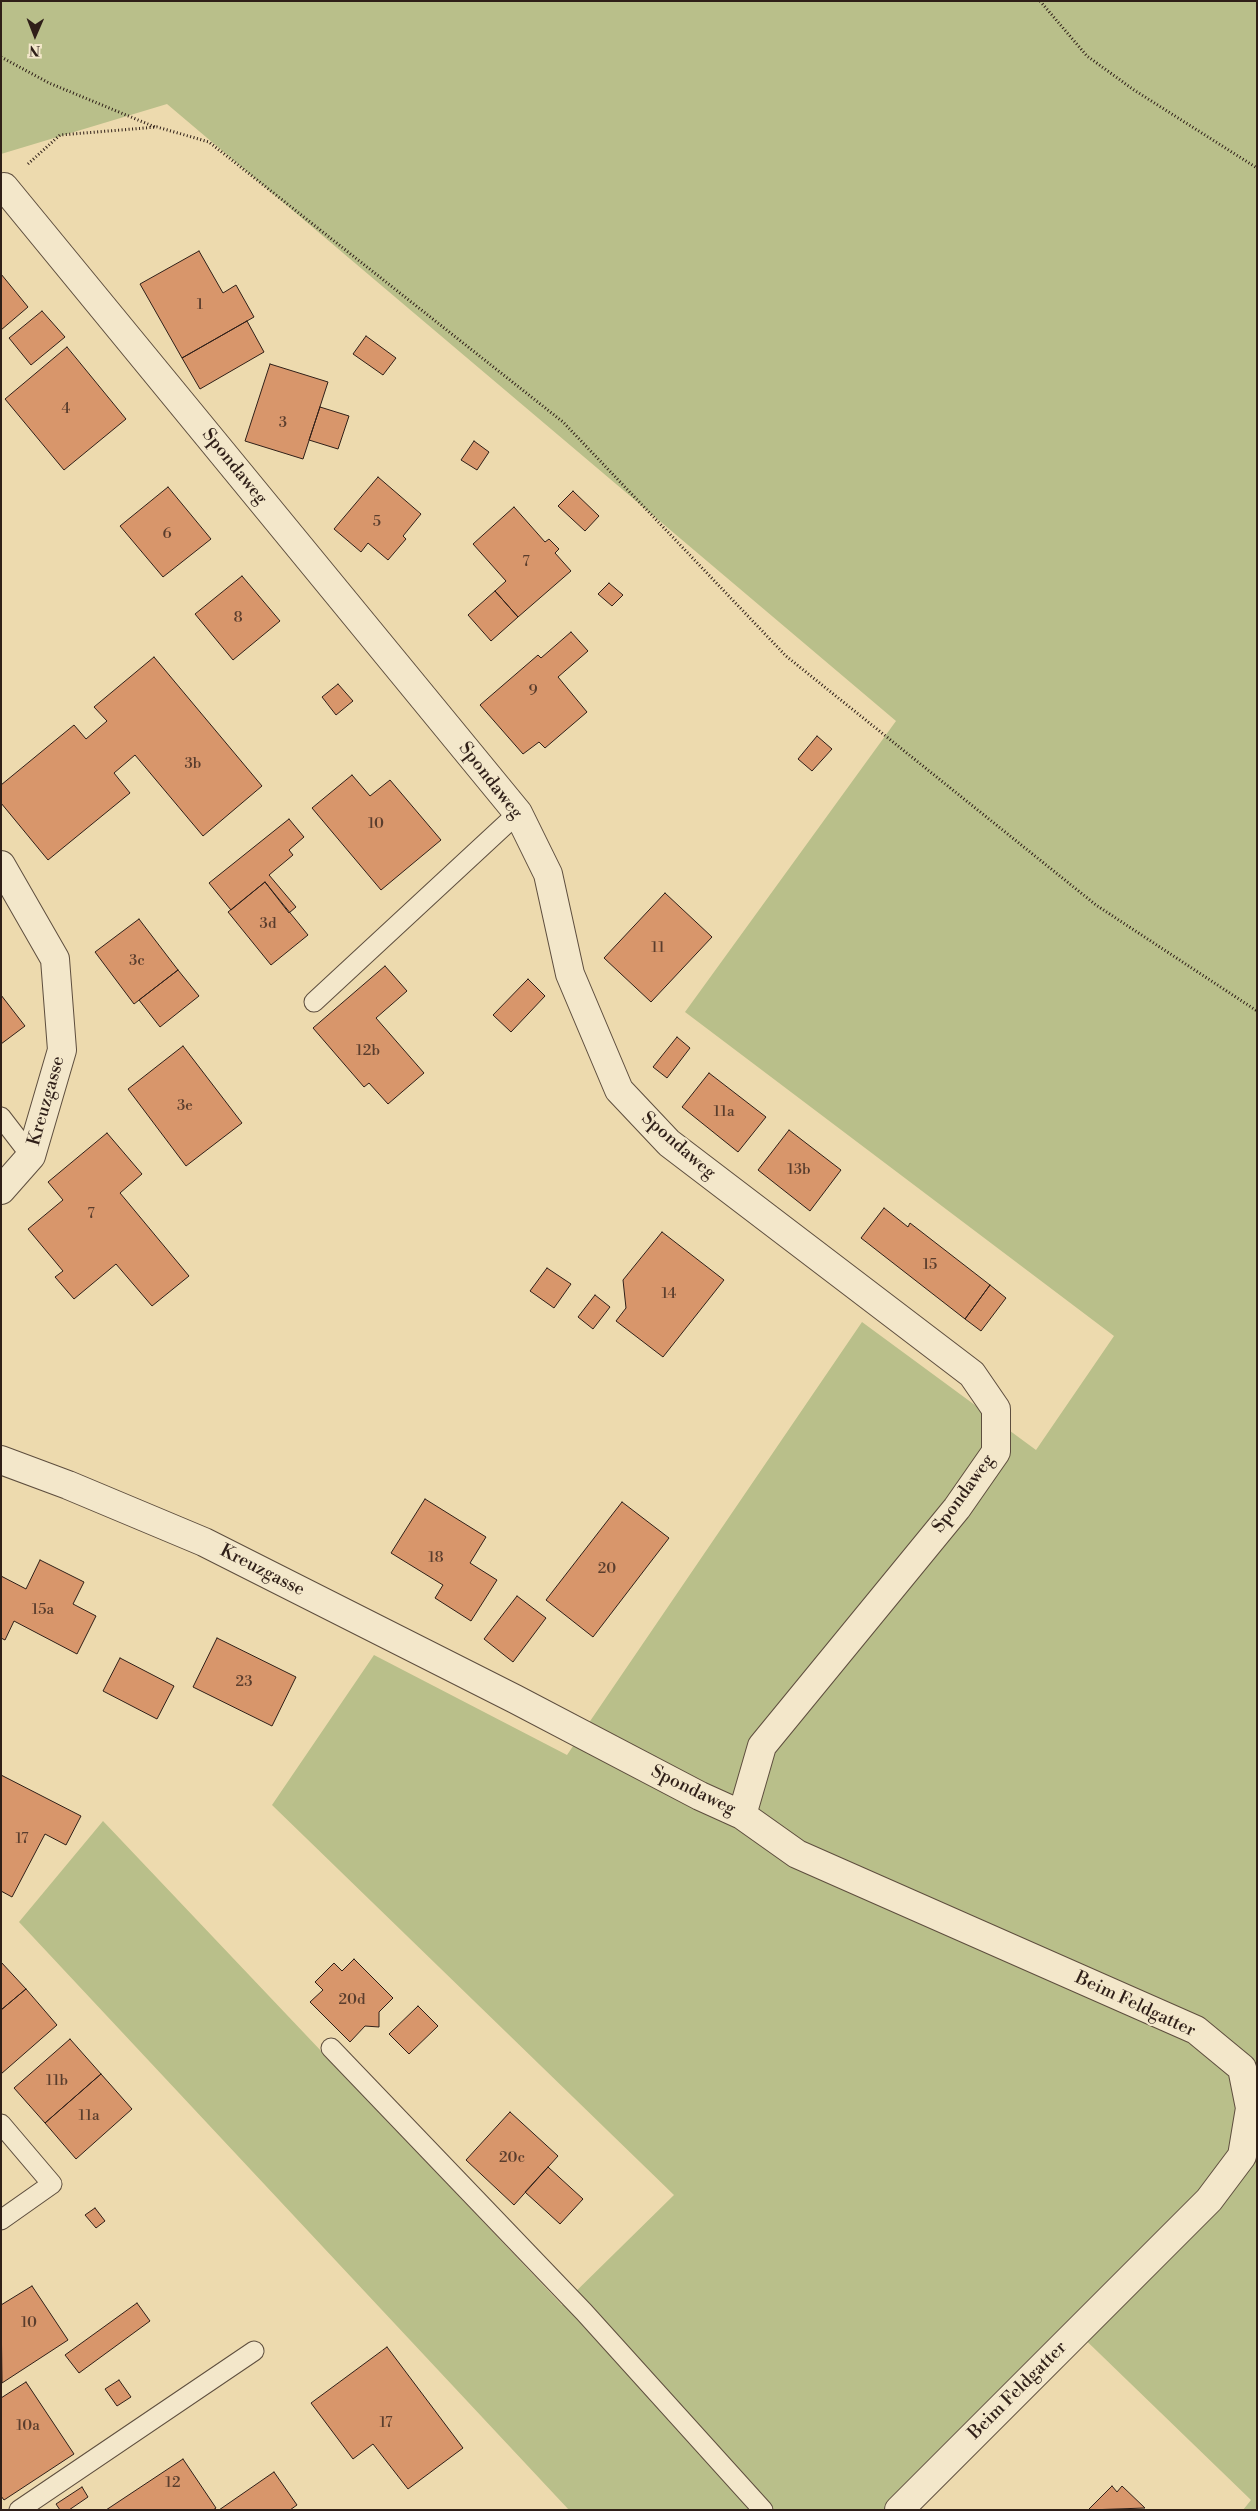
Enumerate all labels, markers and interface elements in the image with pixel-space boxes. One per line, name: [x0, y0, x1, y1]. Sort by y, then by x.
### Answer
north arrow: [10, 10, 60, 60]
text: N: [29, 41, 40, 59]
house number: 1: [197, 296, 203, 314]
house number: 4: [62, 400, 70, 418]
house number: 3: [279, 414, 287, 432]
street label: Spondaweg: [197, 425, 271, 509]
house number: 5: [373, 513, 381, 531]
house number: 6: [162, 525, 172, 543]
house number: 7: [522, 553, 530, 571]
house number: 8: [233, 609, 243, 627]
house number: 9: [528, 682, 538, 700]
street label: Spondaweg: [453, 738, 527, 824]
house number: 3b: [185, 755, 201, 773]
house number: 10: [368, 815, 384, 833]
house number: 3d: [260, 915, 276, 933]
house number: 11: [651, 939, 665, 957]
house number: 3c: [129, 952, 145, 970]
house number: 12b: [356, 1042, 380, 1060]
street label: Kreuzgasse: [24, 1054, 70, 1148]
house number: 3e: [177, 1097, 193, 1115]
house number: 11a: [714, 1103, 734, 1121]
street label: Spondaweg: [636, 1108, 720, 1184]
house number: 13b: [787, 1161, 811, 1179]
house number: 7: [87, 1205, 95, 1223]
house number: 15: [923, 1256, 937, 1274]
house number: 14: [662, 1285, 676, 1303]
street label: Spondaweg: [928, 1451, 1000, 1537]
street label: Kreuzgasse: [216, 1540, 308, 1602]
house number: 18: [428, 1549, 444, 1567]
house number: 20: [598, 1560, 616, 1578]
house number: 15a: [32, 1601, 54, 1619]
house number: 23: [236, 1673, 252, 1691]
street label: Spondaweg: [647, 1761, 739, 1821]
house number: 17: [15, 1830, 29, 1848]
street label: Beim Feldgatter: [1071, 1968, 1199, 2042]
house number: 20d: [338, 1991, 366, 2009]
house number: 11b: [46, 2072, 68, 2090]
house number: 11a: [79, 2107, 99, 2125]
house number: 20c: [499, 2149, 525, 2167]
house number: 10: [21, 2314, 37, 2332]
street label: Beim Feldgatter: [964, 2337, 1072, 2445]
house number: 17: [379, 2414, 393, 2432]
house number: 10a: [16, 2417, 40, 2435]
house number: 12: [165, 2474, 181, 2492]

